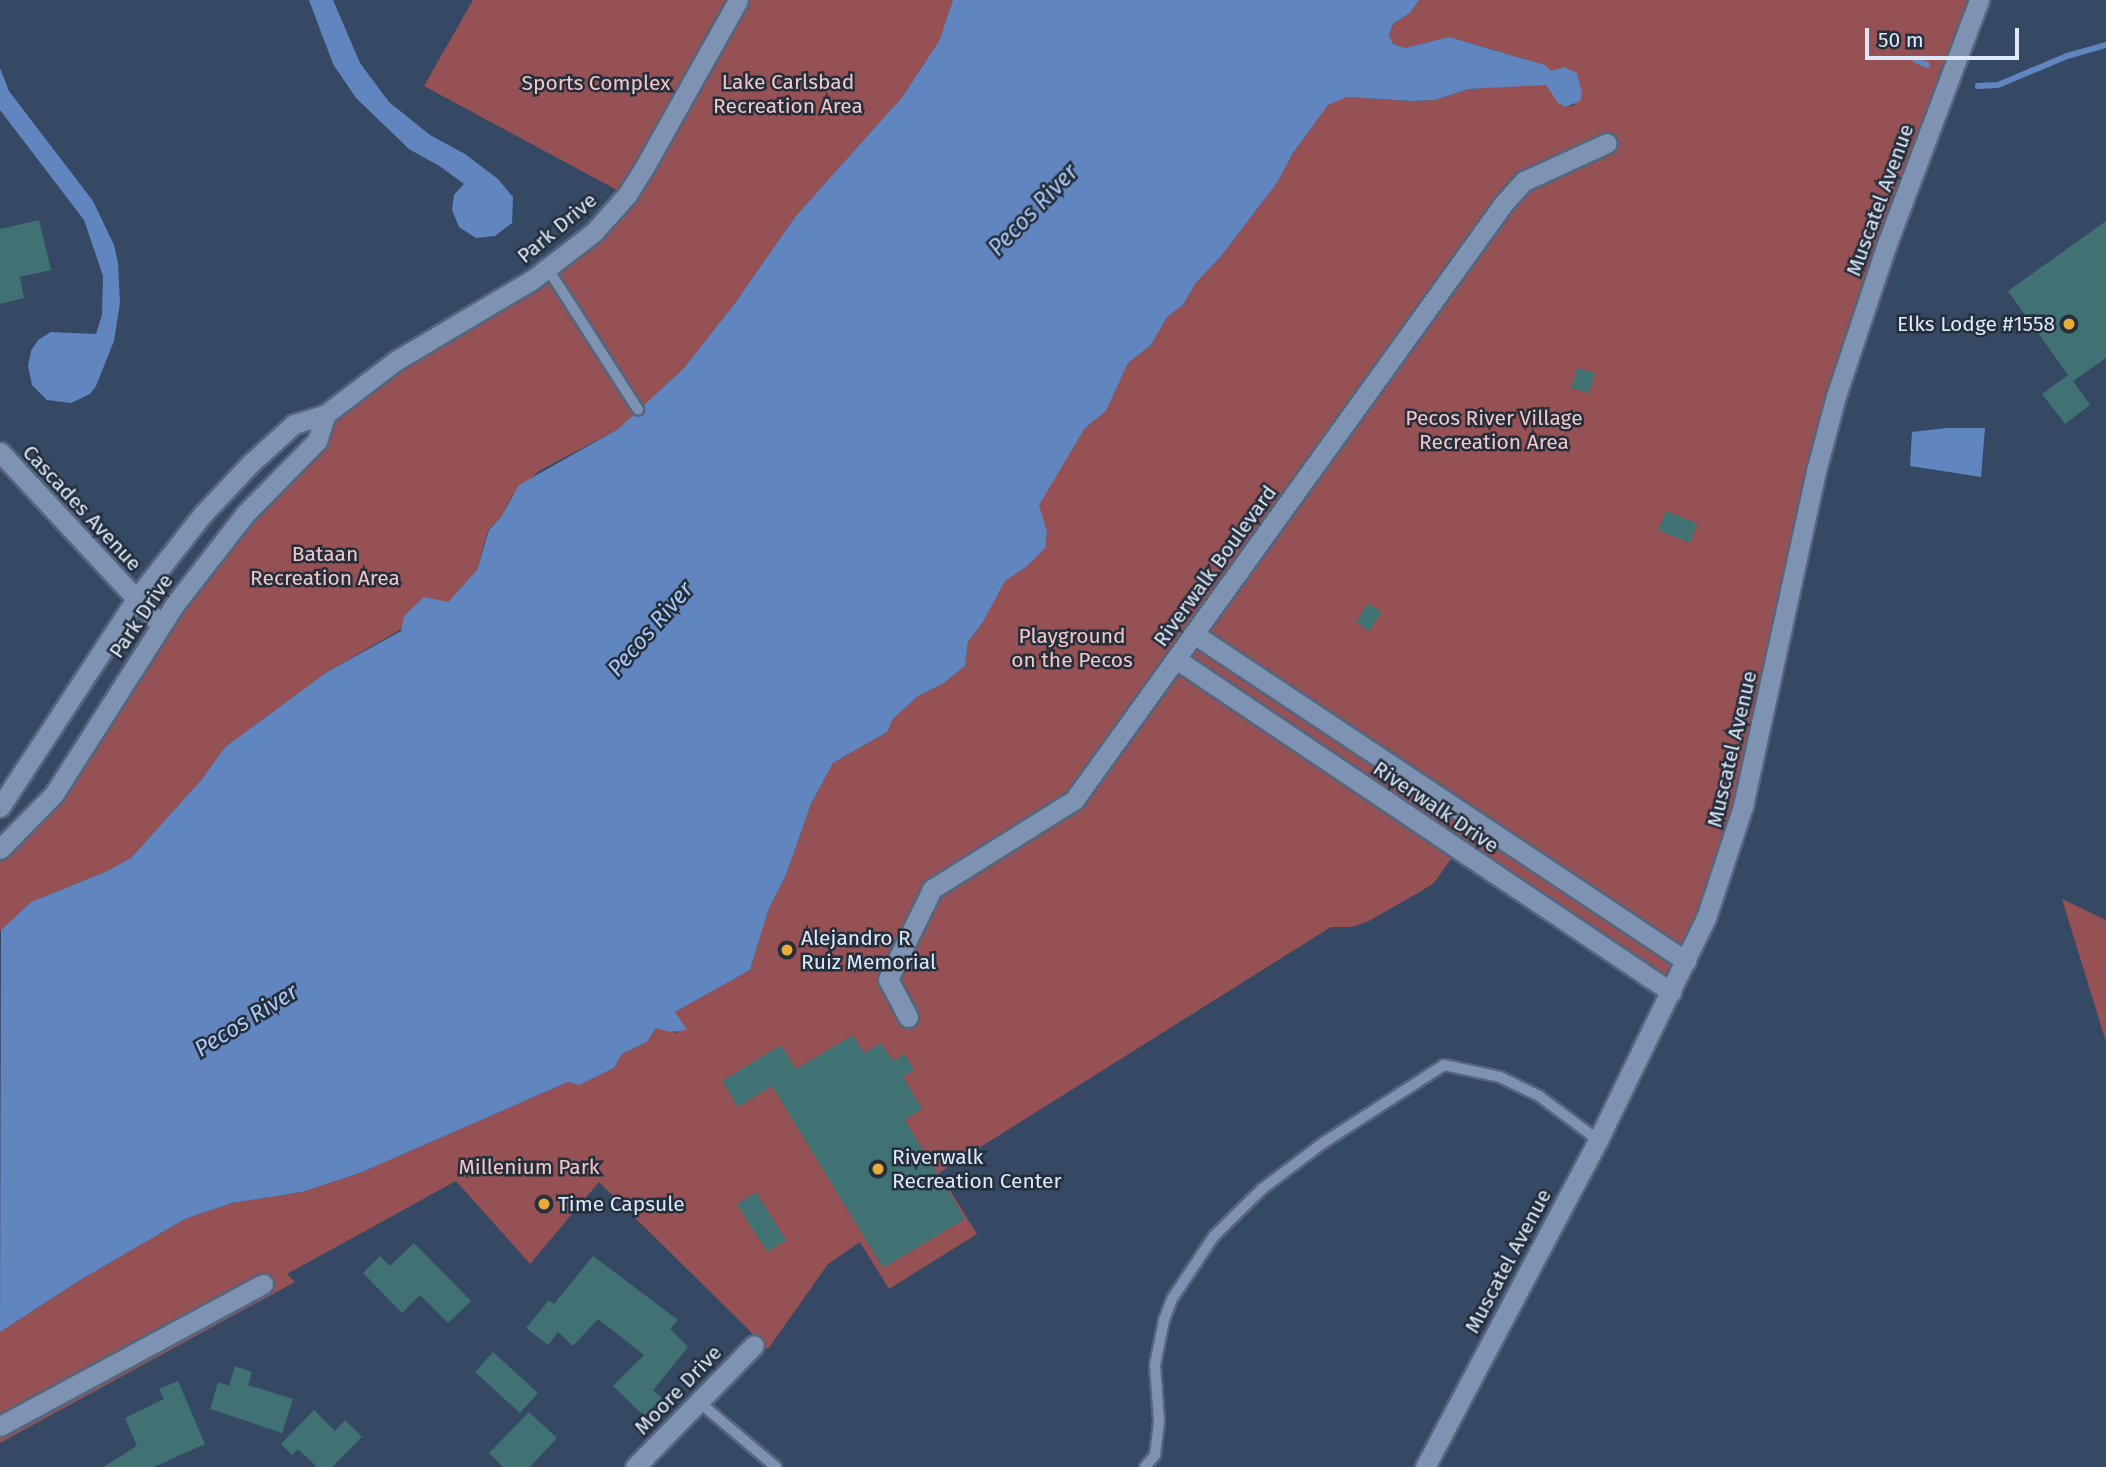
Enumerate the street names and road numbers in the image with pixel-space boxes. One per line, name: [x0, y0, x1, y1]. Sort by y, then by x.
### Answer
street label: Muscatel Avenue: [1841, 121, 1919, 279]
street label: Park Drive: [512, 187, 602, 269]
street label: Cascades Avenue: [17, 440, 147, 576]
street label: Riverwalk Boulevard: [1148, 481, 1282, 651]
street label: Park Drive: [104, 569, 178, 663]
street label: Muscatel Avenue: [1702, 668, 1762, 830]
street label: Riverwalk Drive: [1368, 756, 1504, 858]
street label: Muscatel Avenue: [1459, 1185, 1557, 1337]
street label: Moore Drive: [629, 1340, 727, 1440]

